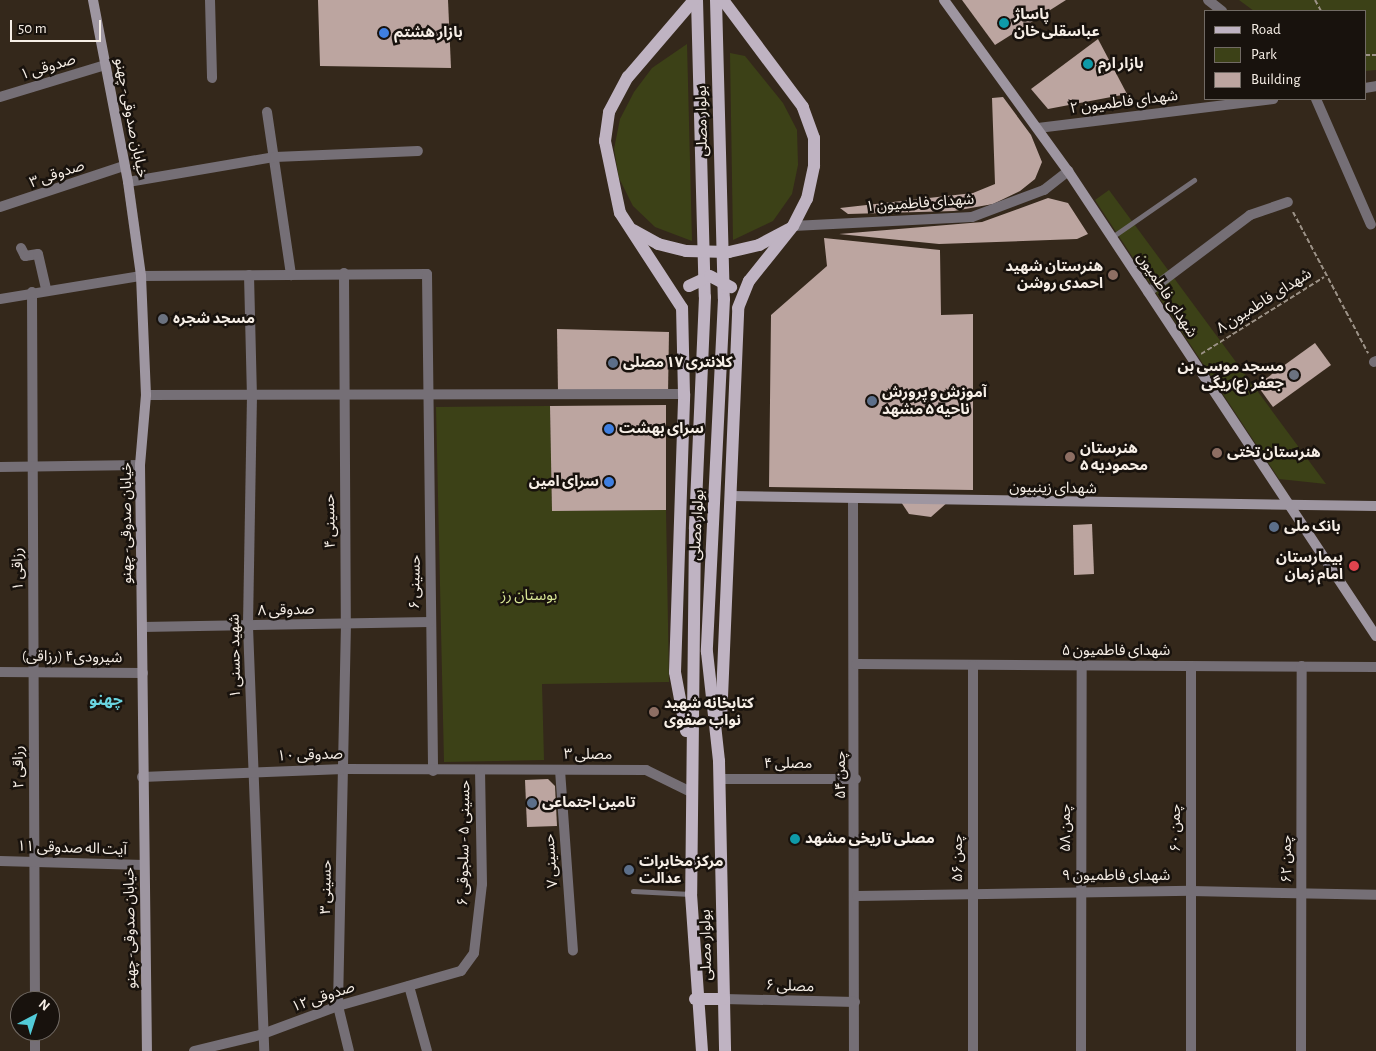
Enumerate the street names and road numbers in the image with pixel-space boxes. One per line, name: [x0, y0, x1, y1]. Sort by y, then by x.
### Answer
street label: صدوقی ۱: [18, 50, 78, 84]
street label: خیابان صدوقی- چهنو: [111, 57, 151, 179]
street label: بولوار مصلی: [692, 85, 712, 157]
street label: شهدای فاطمیون ۲: [1069, 86, 1179, 118]
street label: صدوقی ۳: [27, 156, 87, 192]
street label: شهدای فاطمیون ۱: [865, 190, 975, 216]
street label: شهدای فاطمیون: [1133, 249, 1201, 341]
street label: شهدای فاطمیون ۸: [1213, 265, 1315, 337]
street label: خیابان صدوقی- چهنو: [118, 462, 136, 584]
street label: شهدای زینبیون: [1009, 478, 1097, 498]
street label: بولوار مصلی: [686, 489, 708, 561]
street label: حسینی ۴: [321, 494, 339, 548]
street label: رزاقی ۱: [9, 547, 27, 591]
street label: حسینی ۶: [406, 555, 424, 609]
street label: صدوقی ۸: [257, 600, 315, 620]
street label: شهید حسنی ۱: [225, 614, 245, 698]
street label: شهدای فاطمیون ۵: [1062, 642, 1170, 660]
street label: شیرودی۴ (رزاقی): [22, 647, 122, 667]
street label: رزاقی ۲: [10, 745, 28, 789]
street label: صدوقی ۱۰: [277, 745, 343, 765]
street label: مصلی ۳: [564, 746, 612, 764]
street label: چمن ۵۴: [832, 751, 850, 799]
street label: مصلی ۴: [764, 755, 812, 773]
street label: حسینی ۵ - سلجوقی ۶: [454, 780, 474, 906]
street label: چمن ۵۸: [1057, 804, 1075, 852]
street label: چمن ۶۰: [1167, 804, 1185, 852]
street label: حسینی ۷: [540, 833, 562, 889]
street label: چمن ۵۶: [949, 834, 967, 882]
street label: چمن ۶۲: [1278, 835, 1296, 883]
street label: آیت اله صدوقی ‍۱۱: [17, 837, 127, 859]
street label: حسینی ۳: [317, 860, 335, 914]
street label: خیابان صدوقی- چهنو: [120, 867, 140, 989]
street label: شهدای فاطمیون ۹: [1062, 867, 1170, 885]
street label: بولوار مصلی: [696, 909, 716, 981]
street label: مصلی ۶: [765, 976, 815, 996]
street label: صدوقی ۱۲: [289, 978, 357, 1016]

